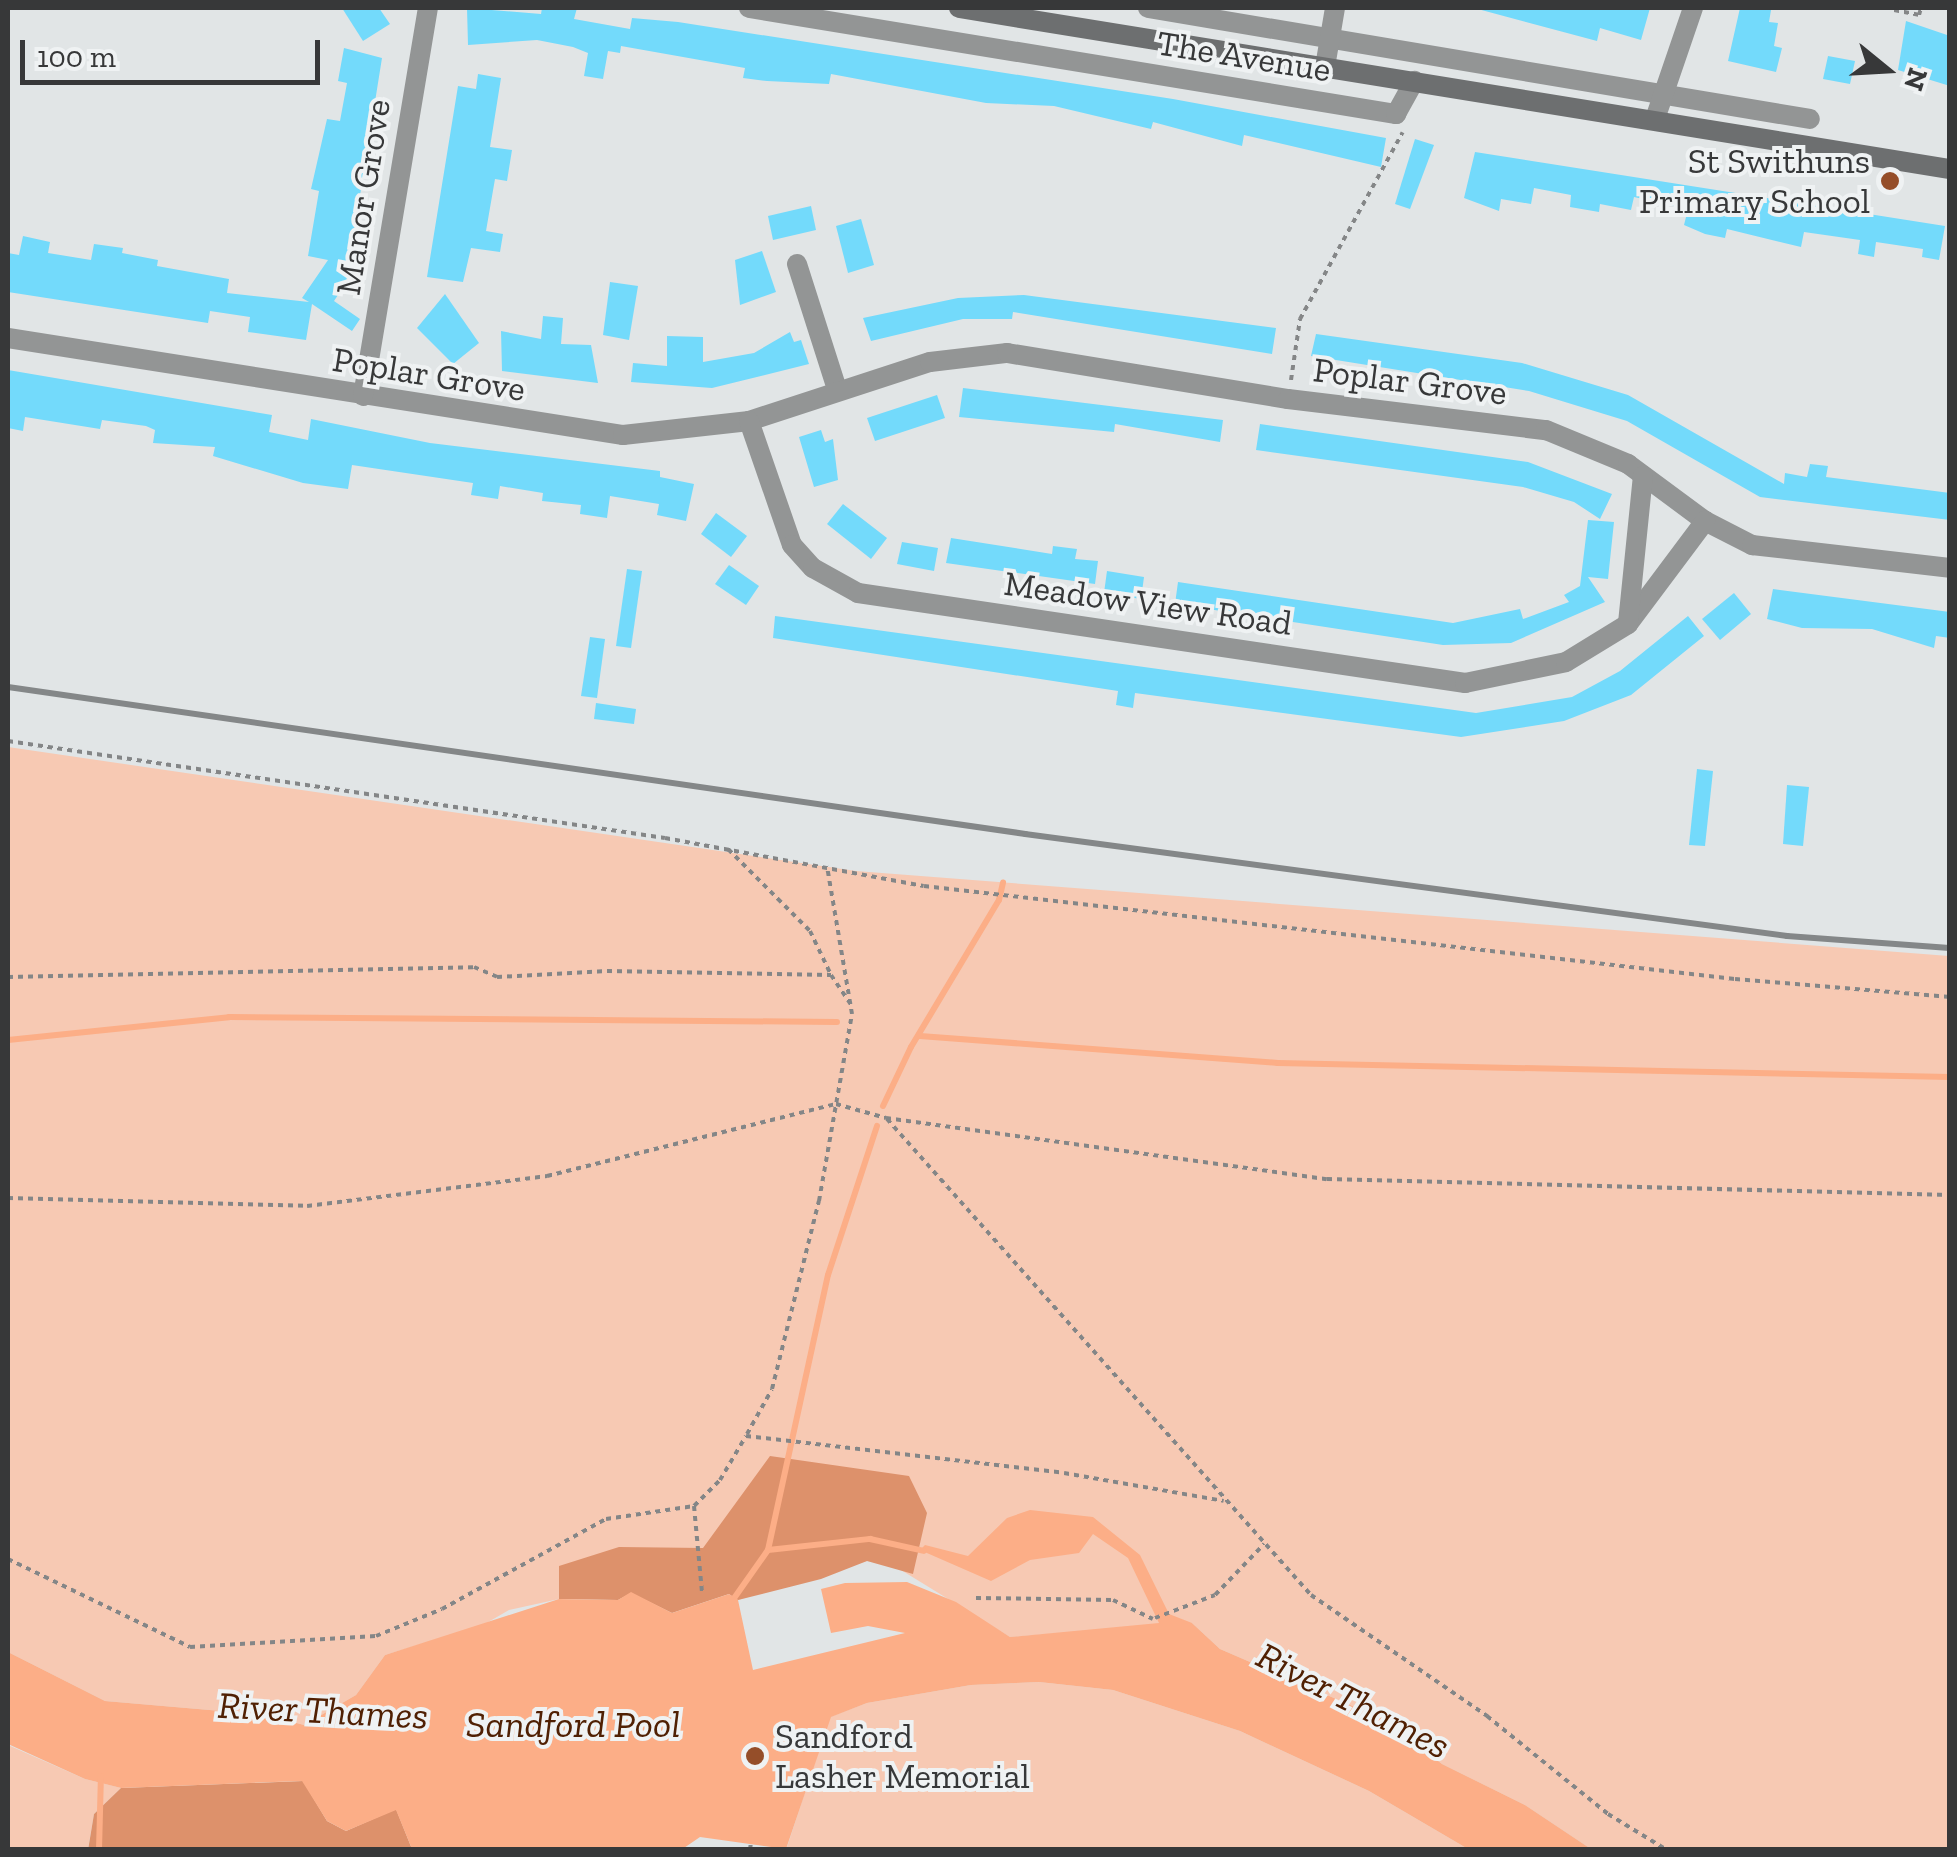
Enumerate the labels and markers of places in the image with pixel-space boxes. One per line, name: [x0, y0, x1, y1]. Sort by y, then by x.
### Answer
place label: St Swithuns Primary School: [1638, 140, 1870, 222]
marker: St Swithuns Primary School: [1879, 170, 1901, 192]
place label: Sandford Lasher Memorial: [775, 1715, 1030, 1797]
marker: Sandford Lasher Memorial: [744, 1745, 766, 1767]

